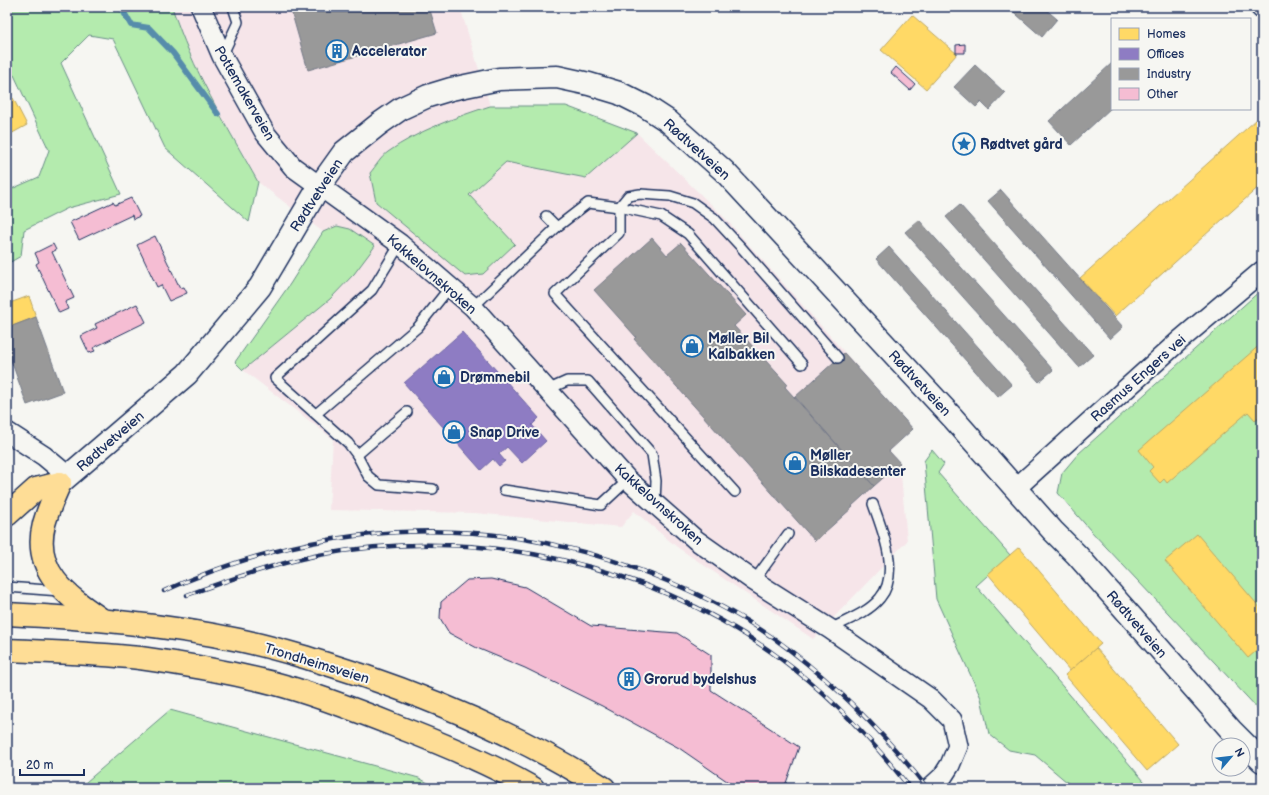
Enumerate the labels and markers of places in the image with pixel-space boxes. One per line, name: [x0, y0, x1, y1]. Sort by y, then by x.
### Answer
building icon: Accelerator: [324, 38, 350, 64]
place label: Accelerator: [351, 43, 427, 60]
place icon: Rødtvet gård: [951, 131, 977, 157]
place label: Rødtvet gård: [980, 136, 1063, 153]
place label: Møller Bil Kalbakken: [708, 330, 775, 363]
shop icon: Møller Bil Kalbakken: [679, 333, 705, 359]
shop icon: Drømmebil: [431, 364, 457, 390]
place label: Drømmebil: [460, 369, 530, 386]
shop icon: Snap Drive: [441, 419, 467, 445]
place label: Snap Drive: [470, 424, 539, 441]
place label: Møller Bilskadesenter: [810, 447, 906, 480]
shop icon: Møller Bilskadesenter: [782, 450, 808, 476]
building icon: Grorud bydelshus: [616, 666, 642, 692]
place label: Grorud bydelshus: [644, 671, 756, 688]

